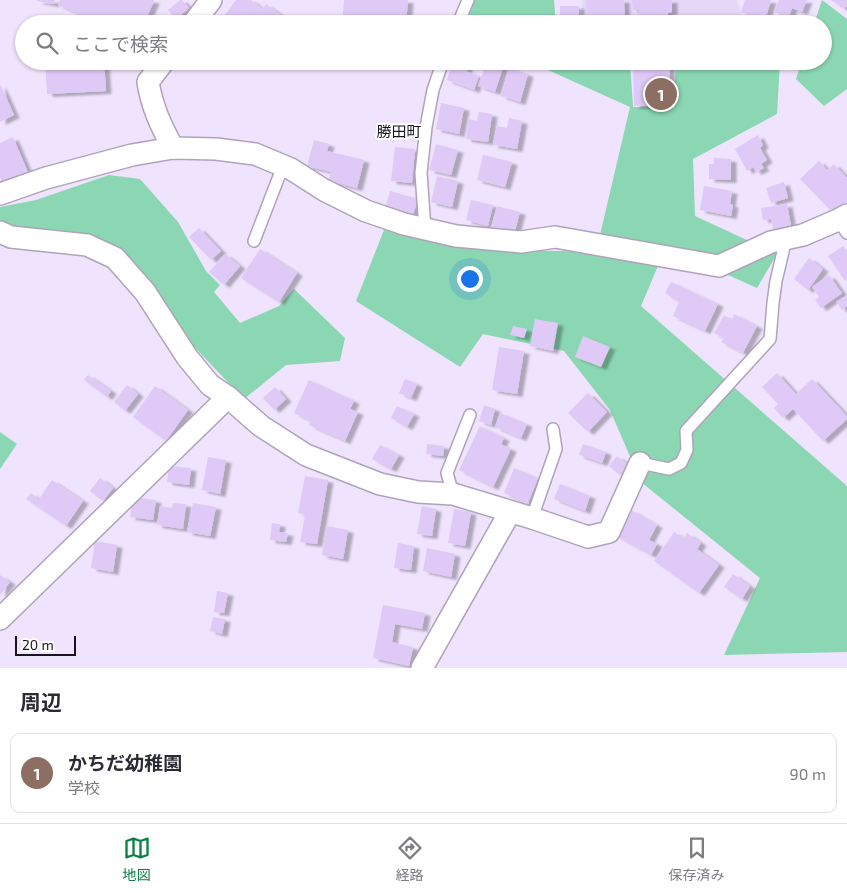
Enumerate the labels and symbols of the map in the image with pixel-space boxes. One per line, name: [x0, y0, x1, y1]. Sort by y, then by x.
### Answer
pin: 1: [645, 75, 677, 113]
district label: 勝田町: [376, 122, 422, 140]
your location: [457, 266, 483, 292]
scale bar: [15, 633, 76, 656]

